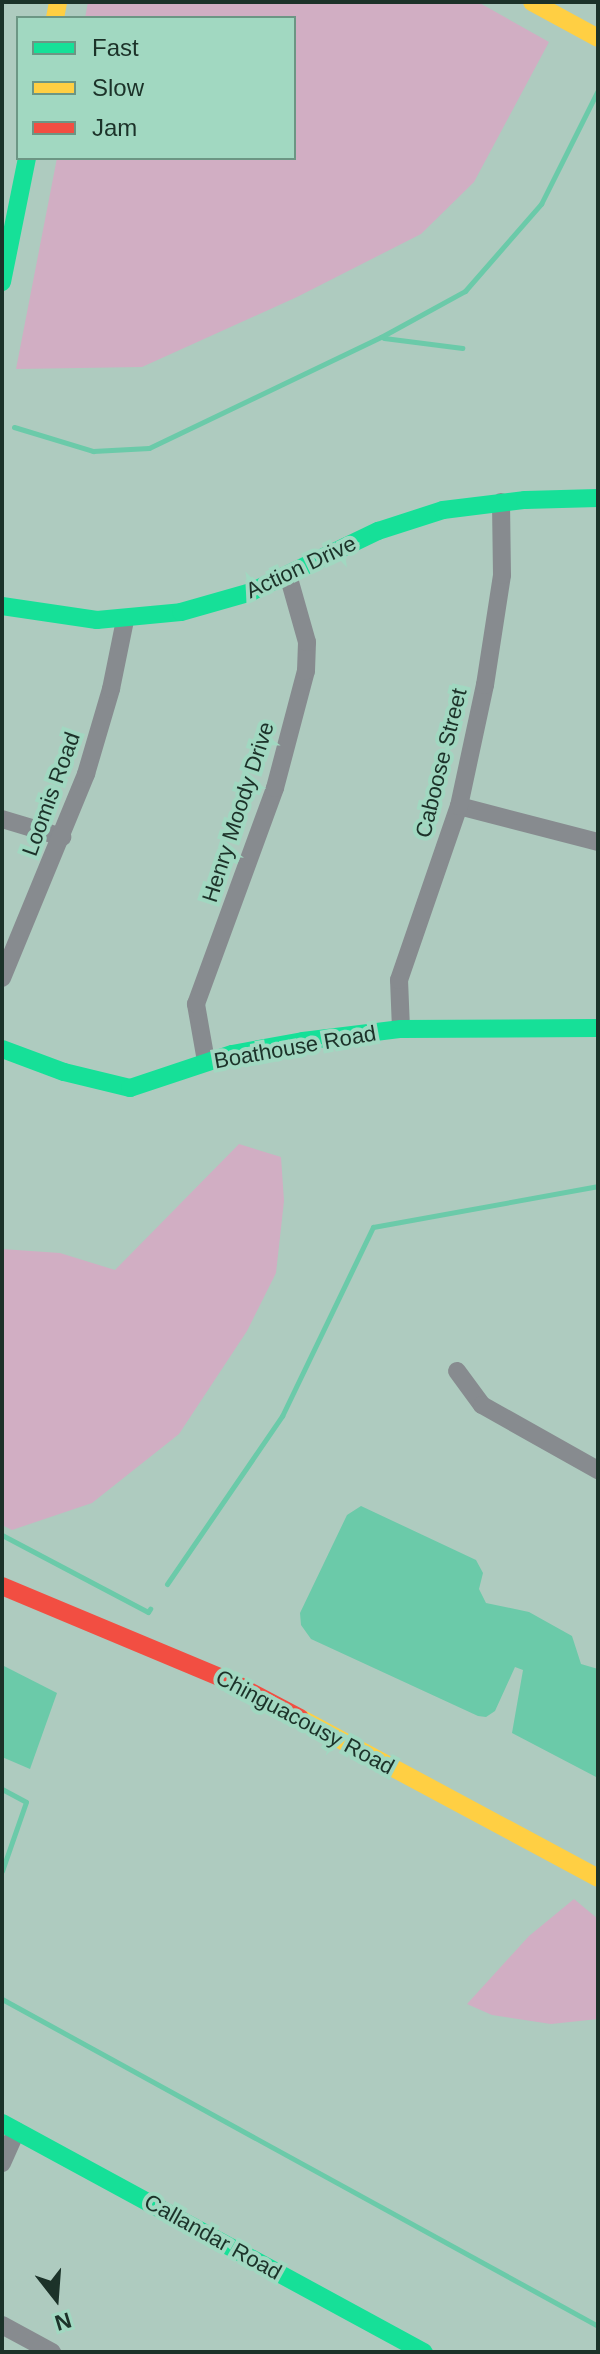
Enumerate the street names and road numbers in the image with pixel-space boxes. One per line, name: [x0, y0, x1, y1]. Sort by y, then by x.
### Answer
street label: Action Drive: [242, 530, 360, 604]
street label: Caboose Street: [410, 686, 472, 840]
street label: Henry Moody Drive: [196, 718, 280, 906]
street label: Loomis Road: [16, 729, 86, 859]
street label: Boathouse Road: [212, 1020, 378, 1074]
street label: Chinguacousy Road: [211, 1664, 399, 1780]
street label: Callandar Road: [140, 2188, 286, 2286]

